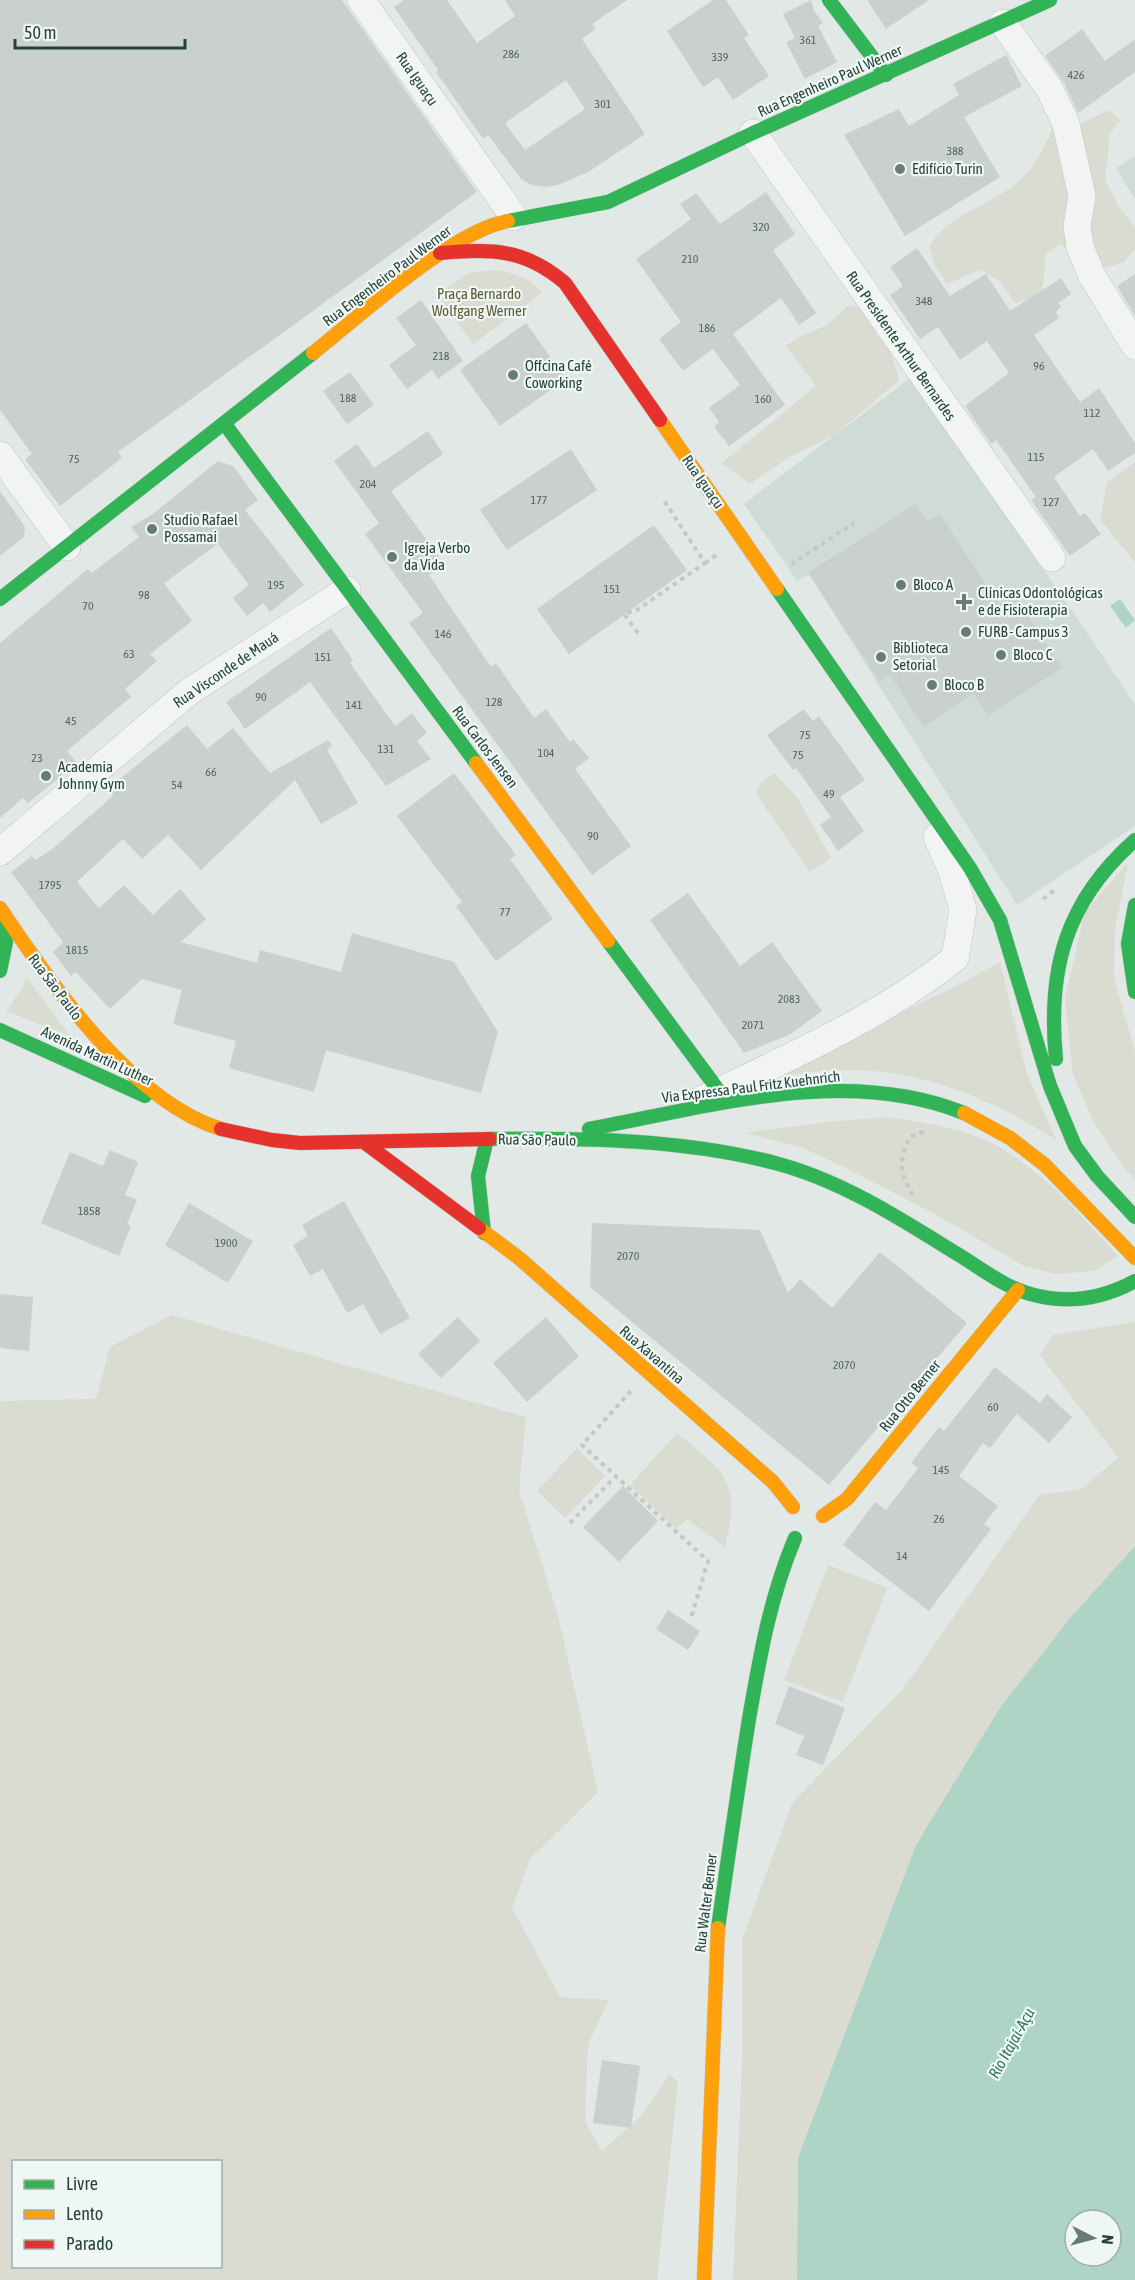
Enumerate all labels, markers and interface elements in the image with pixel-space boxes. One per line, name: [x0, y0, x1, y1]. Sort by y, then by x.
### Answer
scale bar: [15, 12, 184, 50]
text: 50 m: [24, 22, 56, 43]
house number: 361: [800, 33, 817, 47]
street label: Rua Engenheiro Paul Werner: [755, 41, 905, 120]
house number: 286: [503, 47, 520, 61]
street label: Rua Iguaçu: [393, 49, 442, 109]
house number: 339: [712, 50, 729, 64]
house number: 426: [1068, 68, 1085, 82]
house number: 301: [595, 97, 612, 111]
house number: 388: [947, 144, 964, 158]
place label: Edifício Turin: [912, 160, 983, 177]
marker: Edifício Turin: [893, 162, 907, 176]
house number: 320: [753, 220, 770, 234]
street label: Rua Engenheiro Paul Werner: [319, 221, 455, 329]
house number: 210: [682, 252, 699, 266]
street label: Rua Presidente Arthur Bernardes: [843, 268, 960, 424]
park label: Praça Bernardo Wolfgang Werner: [432, 285, 527, 319]
house number: 348: [916, 294, 933, 308]
house number: 186: [699, 321, 716, 335]
house number: 218: [433, 349, 450, 363]
place label: Offcina Café Coworking: [525, 357, 592, 391]
house number: 96: [1033, 359, 1045, 373]
marker: Offcina Café Coworking: [506, 368, 520, 382]
house number: 188: [340, 391, 357, 405]
house number: 160: [755, 392, 772, 406]
house number: 112: [1084, 406, 1100, 420]
house number: 115: [1028, 450, 1044, 464]
house number: 75: [68, 452, 80, 466]
street label: Rua Iguaçu: [679, 452, 728, 512]
house number: 204: [360, 477, 377, 491]
house number: 177: [531, 493, 548, 507]
house number: 127: [1043, 495, 1060, 509]
place label: Studio Rafael Possamai: [164, 511, 238, 545]
marker: Studio Rafael Possamai: [145, 522, 159, 536]
place label: Igreja Verbo da Vida: [404, 539, 470, 573]
marker: Igreja Verbo da Vida: [385, 550, 399, 564]
place label: Bloco A: [913, 576, 954, 593]
house number: 195: [268, 578, 284, 592]
marker: Bloco A: [894, 578, 908, 592]
house number: 151: [604, 582, 621, 596]
place label: Clínicas Odontológicas e de Fisioterapia: [978, 584, 1103, 618]
house number: 98: [138, 588, 150, 602]
marker: Clínicas Odontológicas e de Fisioterapia: [955, 593, 973, 611]
house number: 70: [82, 599, 94, 613]
place label: FURB - Campus 3: [978, 623, 1069, 640]
marker: FURB - Campus 3: [959, 625, 973, 639]
house number: 146: [435, 627, 452, 641]
street label: Rua Visconde de Mauá: [170, 628, 281, 711]
place label: Biblioteca Setorial: [893, 639, 949, 673]
place label: Bloco C: [1013, 646, 1053, 663]
house number: 63: [123, 647, 135, 661]
marker: Bloco C: [994, 648, 1008, 662]
house number: 151: [315, 650, 332, 664]
marker: Biblioteca Setorial: [874, 650, 888, 664]
place label: Bloco B: [944, 676, 984, 693]
marker: Bloco B: [925, 678, 939, 692]
house number: 90: [255, 690, 267, 704]
house number: 128: [486, 695, 503, 709]
house number: 141: [346, 698, 363, 712]
street label: Rua Carlos Jensen: [449, 702, 522, 791]
house number: 45: [65, 714, 77, 728]
house number: 75: [799, 728, 811, 742]
house number: 131: [378, 742, 395, 756]
house number: 104: [538, 746, 555, 760]
house number: 75: [792, 748, 804, 762]
house number: 23: [31, 751, 43, 765]
place label: Academia Johnny Gym: [58, 758, 125, 792]
house number: 66: [205, 765, 217, 779]
marker: Academia Johnny Gym: [39, 769, 53, 783]
house number: 54: [171, 778, 183, 792]
house number: 49: [823, 787, 835, 801]
house number: 90: [587, 829, 599, 843]
house number: 1795: [39, 878, 61, 892]
house number: 77: [499, 905, 511, 919]
house number: 1815: [66, 943, 88, 957]
street label: Rua São Paulo: [25, 950, 86, 1023]
house number: 2083: [778, 992, 800, 1006]
house number: 2071: [742, 1018, 765, 1032]
street label: Avenida Martin Luther: [39, 1022, 156, 1089]
street label: Via Expressa Paul Fritz Kuehnrich: [661, 1067, 841, 1106]
street label: Rua São Paulo: [498, 1130, 576, 1149]
house number: 1858: [78, 1204, 101, 1218]
house number: 1900: [215, 1236, 238, 1250]
house number: 2070: [617, 1249, 640, 1263]
street label: Rua Xavantina: [617, 1322, 688, 1387]
street label: Rua Otto Berner: [876, 1356, 944, 1435]
house number: 2070: [833, 1358, 856, 1372]
house number: 60: [987, 1400, 999, 1414]
house number: 145: [933, 1463, 949, 1477]
house number: 26: [933, 1512, 945, 1526]
house number: 14: [896, 1549, 908, 1563]
street label: Rua Walter Berner: [691, 1852, 720, 1953]
water label: Rio Itajaí-Açu: [984, 2004, 1039, 2082]
legend: [12, 2160, 222, 2268]
text: Livre: [66, 2173, 98, 2194]
text: Lento: [66, 2203, 103, 2224]
north arrow: [1063, 2208, 1123, 2268]
text: Parado: [66, 2233, 113, 2254]
text: N: [1098, 2234, 1117, 2245]

